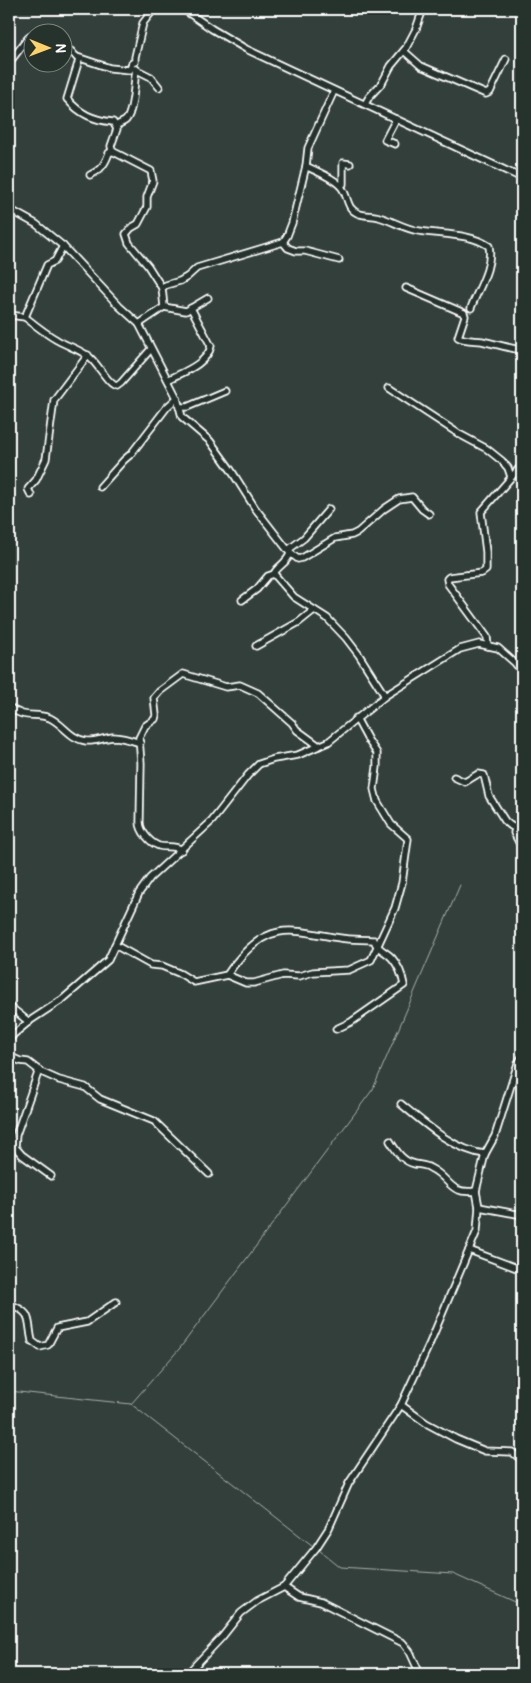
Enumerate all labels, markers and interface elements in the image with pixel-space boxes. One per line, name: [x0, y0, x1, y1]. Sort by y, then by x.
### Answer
north arrow: [22, 22, 72, 72]
text: N: [52, 43, 69, 53]

